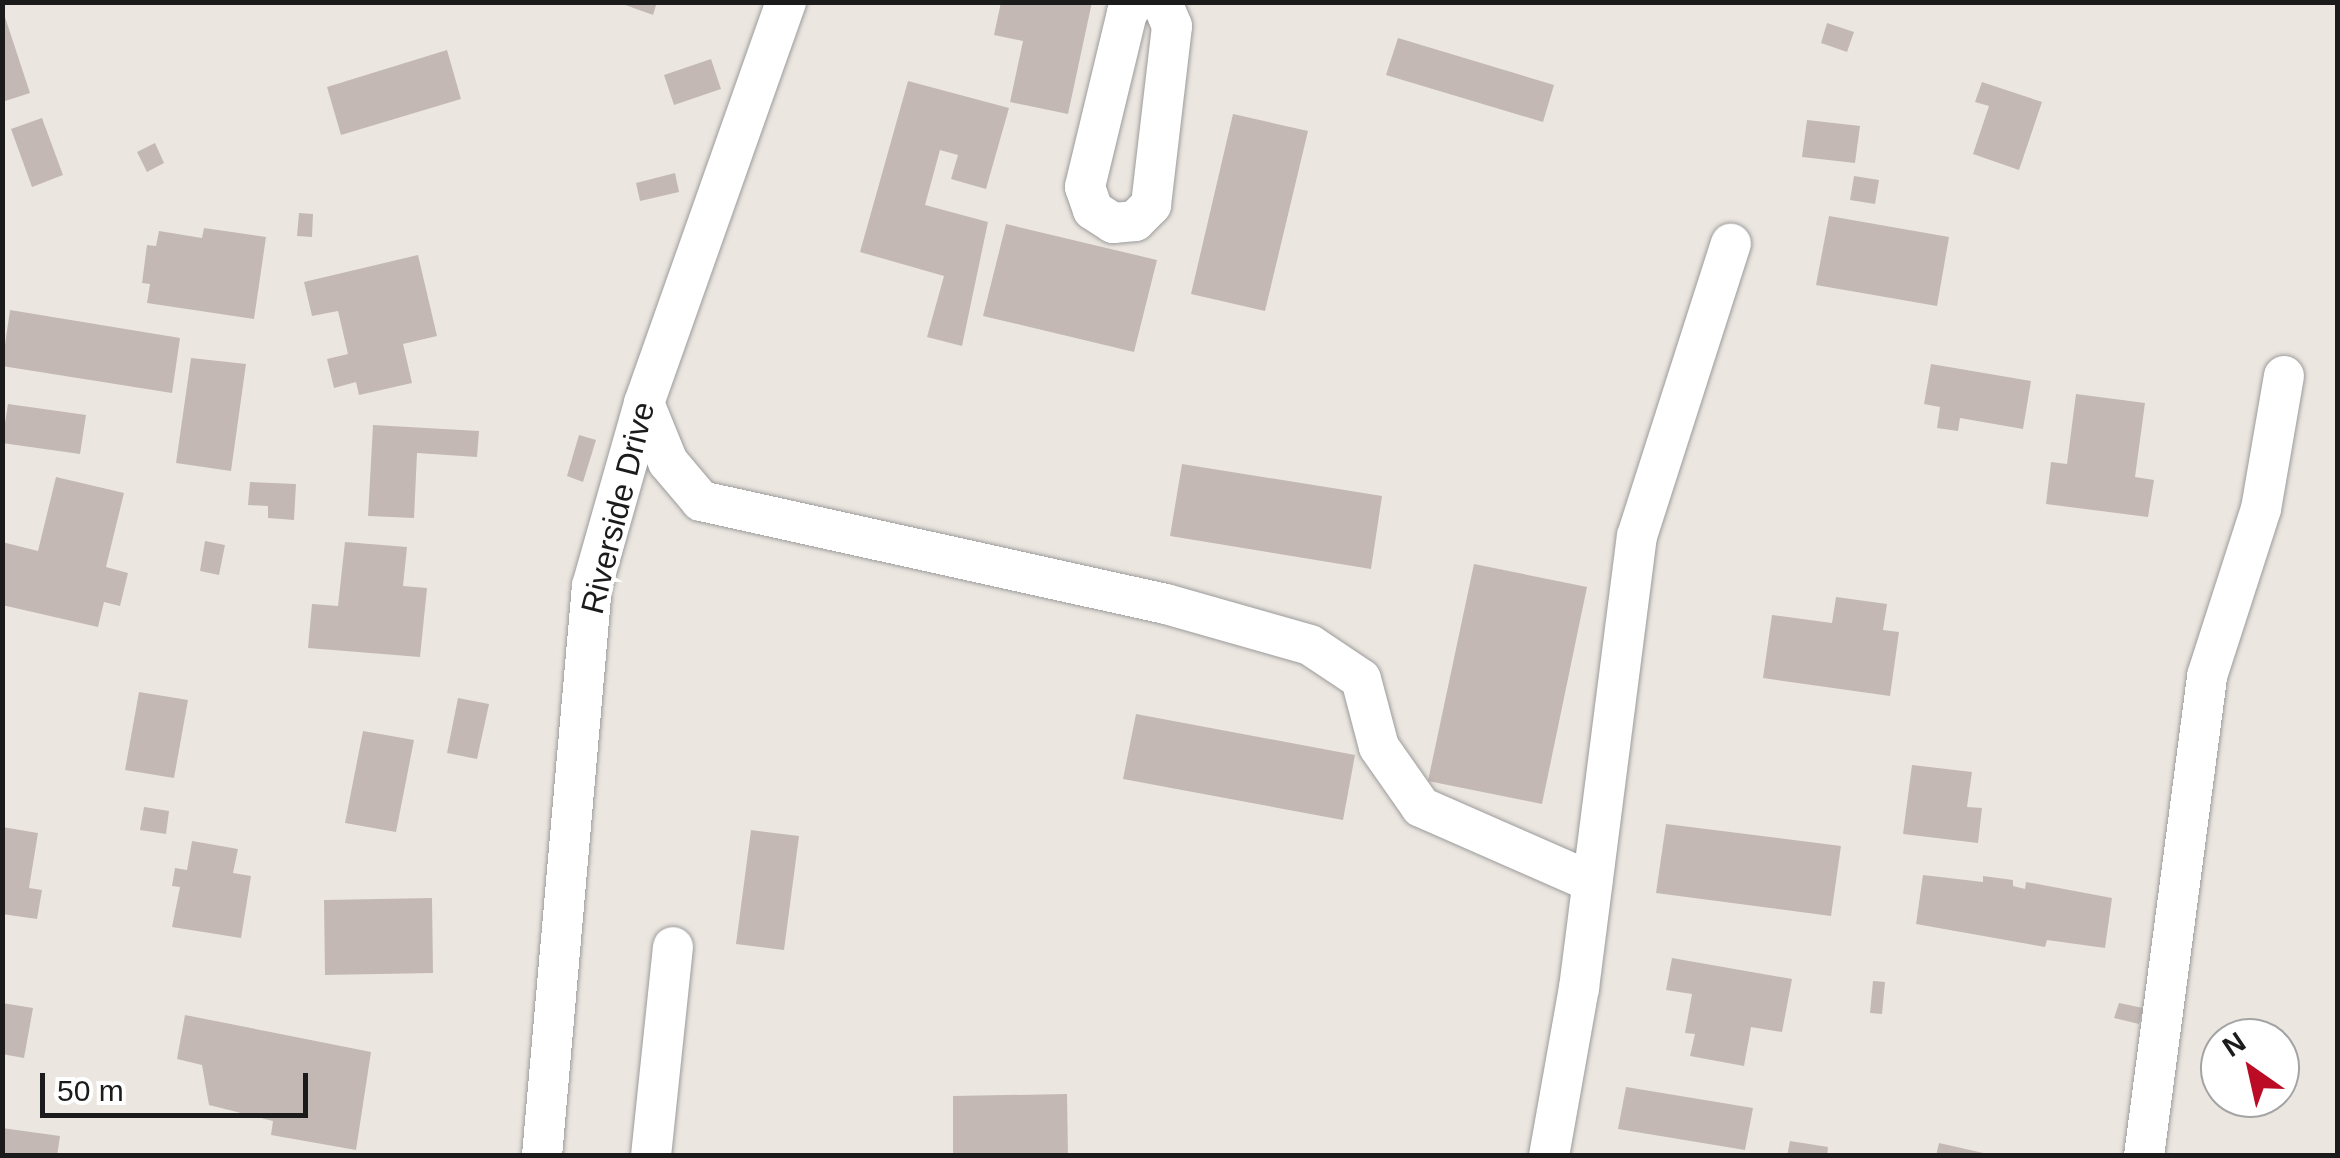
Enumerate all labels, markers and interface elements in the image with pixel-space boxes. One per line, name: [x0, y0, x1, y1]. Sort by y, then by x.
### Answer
street label: Riverside Drive: [573, 398, 663, 618]
north arrow: [2200, 1018, 2300, 1118]
text: N: [2217, 1026, 2251, 1063]
scale bar: [45, 1053, 312, 1115]
text: 50 m: [57, 1074, 124, 1107]

